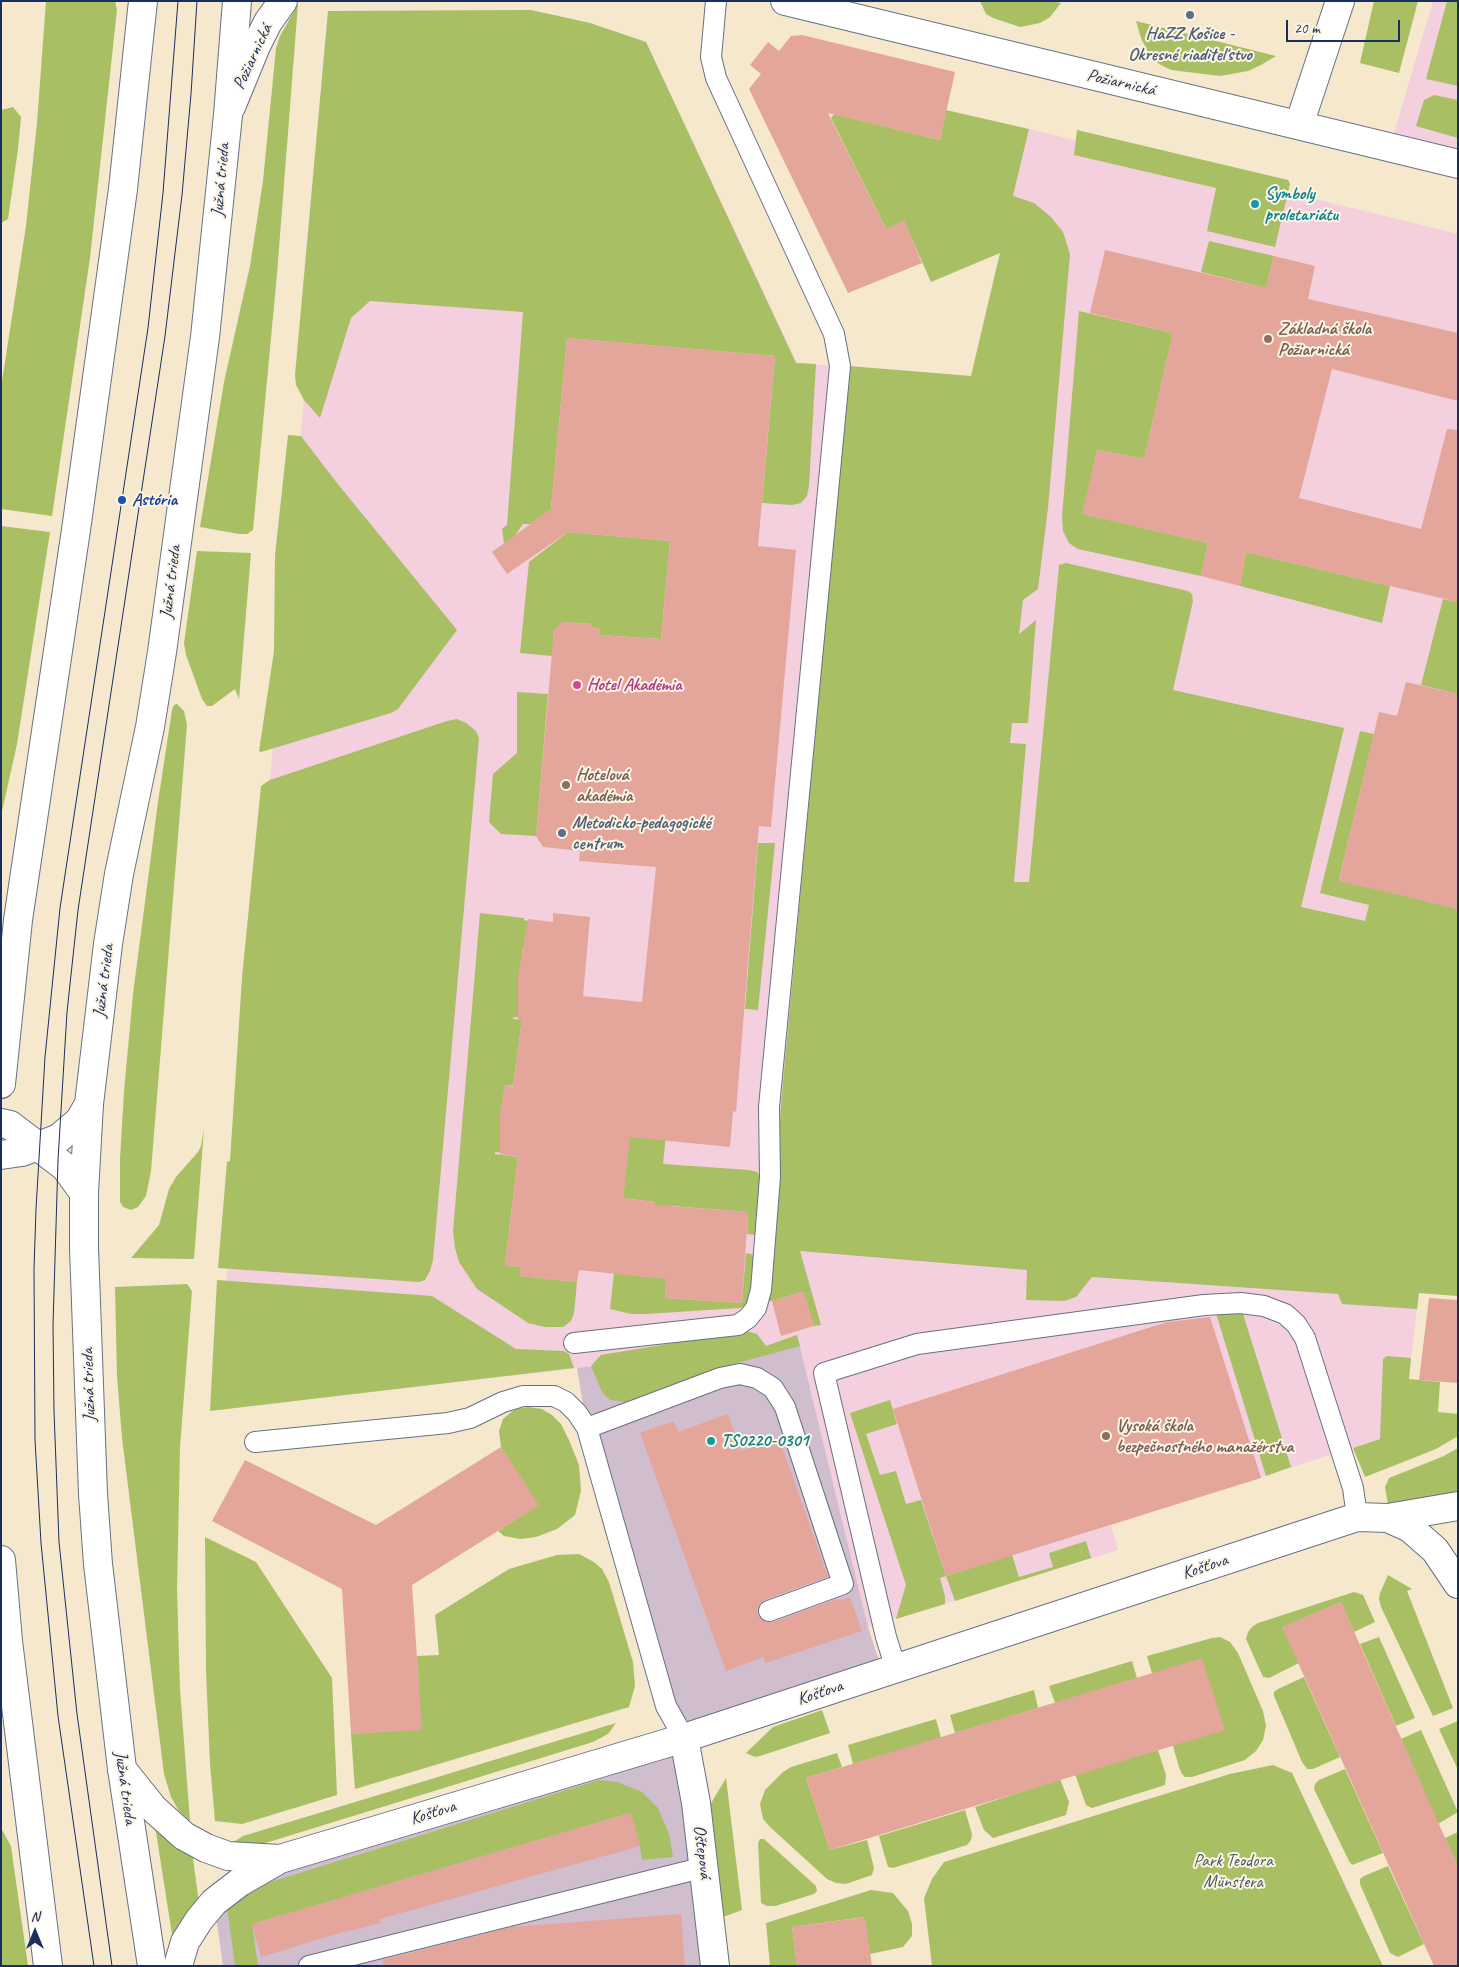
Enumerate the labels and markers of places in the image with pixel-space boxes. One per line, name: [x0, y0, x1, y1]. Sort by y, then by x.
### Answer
marker: HaZZ Košice - Okresné riaditeľstvo: [1184, 9, 1196, 21]
place label: HaZZ Košice - Okresné riaditeľstvo: [1128, 23, 1252, 66]
place label: Symboly proletariátu: [1265, 183, 1338, 225]
marker: Symboly proletariátu: [1249, 198, 1261, 210]
place label: Základná škola Požiarnická: [1278, 318, 1371, 360]
marker: Základná škola Požiarnická: [1262, 333, 1274, 345]
place label: Astória: [132, 489, 177, 511]
marker: Astória: [116, 494, 128, 506]
place label: Hotel Akadémia: [587, 674, 682, 696]
marker: Hotel Akadémia: [571, 679, 583, 691]
place label: Hotelová akadémia: [576, 764, 632, 806]
marker: Hotelová akadémia: [560, 779, 572, 791]
place label: Metodicko-pedagogické centrum: [572, 812, 710, 854]
marker: Metodicko-pedagogické centrum: [556, 827, 568, 839]
place label: Vysoká škola bezpečnostného manažérstva: [1116, 1415, 1293, 1458]
place label: TS0220-0301: [721, 1430, 809, 1452]
marker: Vysoká škola bezpečnostného manažérstva: [1100, 1430, 1112, 1442]
marker: TS0220-0301: [705, 1435, 717, 1447]

